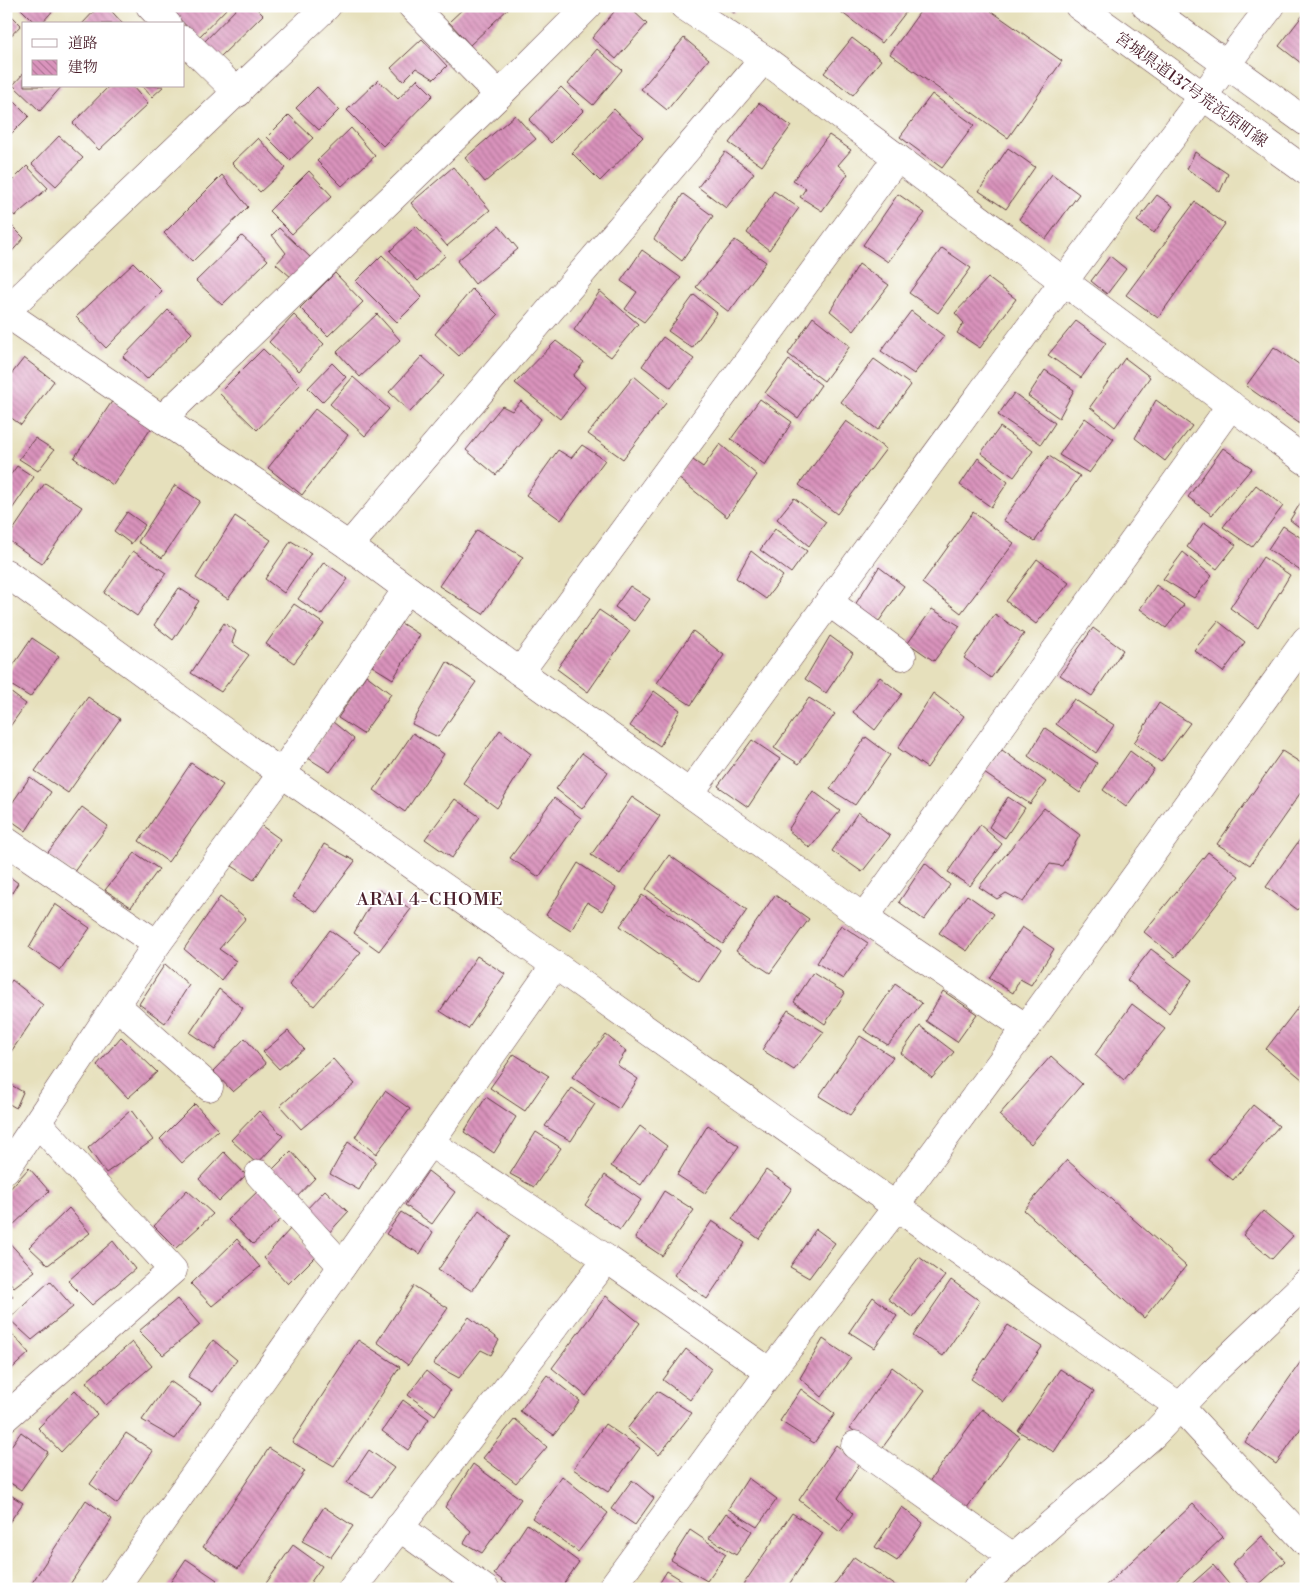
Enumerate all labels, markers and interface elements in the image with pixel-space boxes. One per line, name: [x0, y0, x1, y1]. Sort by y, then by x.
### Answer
legend: [22, 22, 185, 88]
street label: 宮城県道137号荒浜原町線: [1111, 28, 1272, 152]
text: 道路: [68, 34, 98, 53]
text: 建物: [68, 58, 98, 77]
district label: ARAI 4-CHOME: [356, 888, 503, 911]

